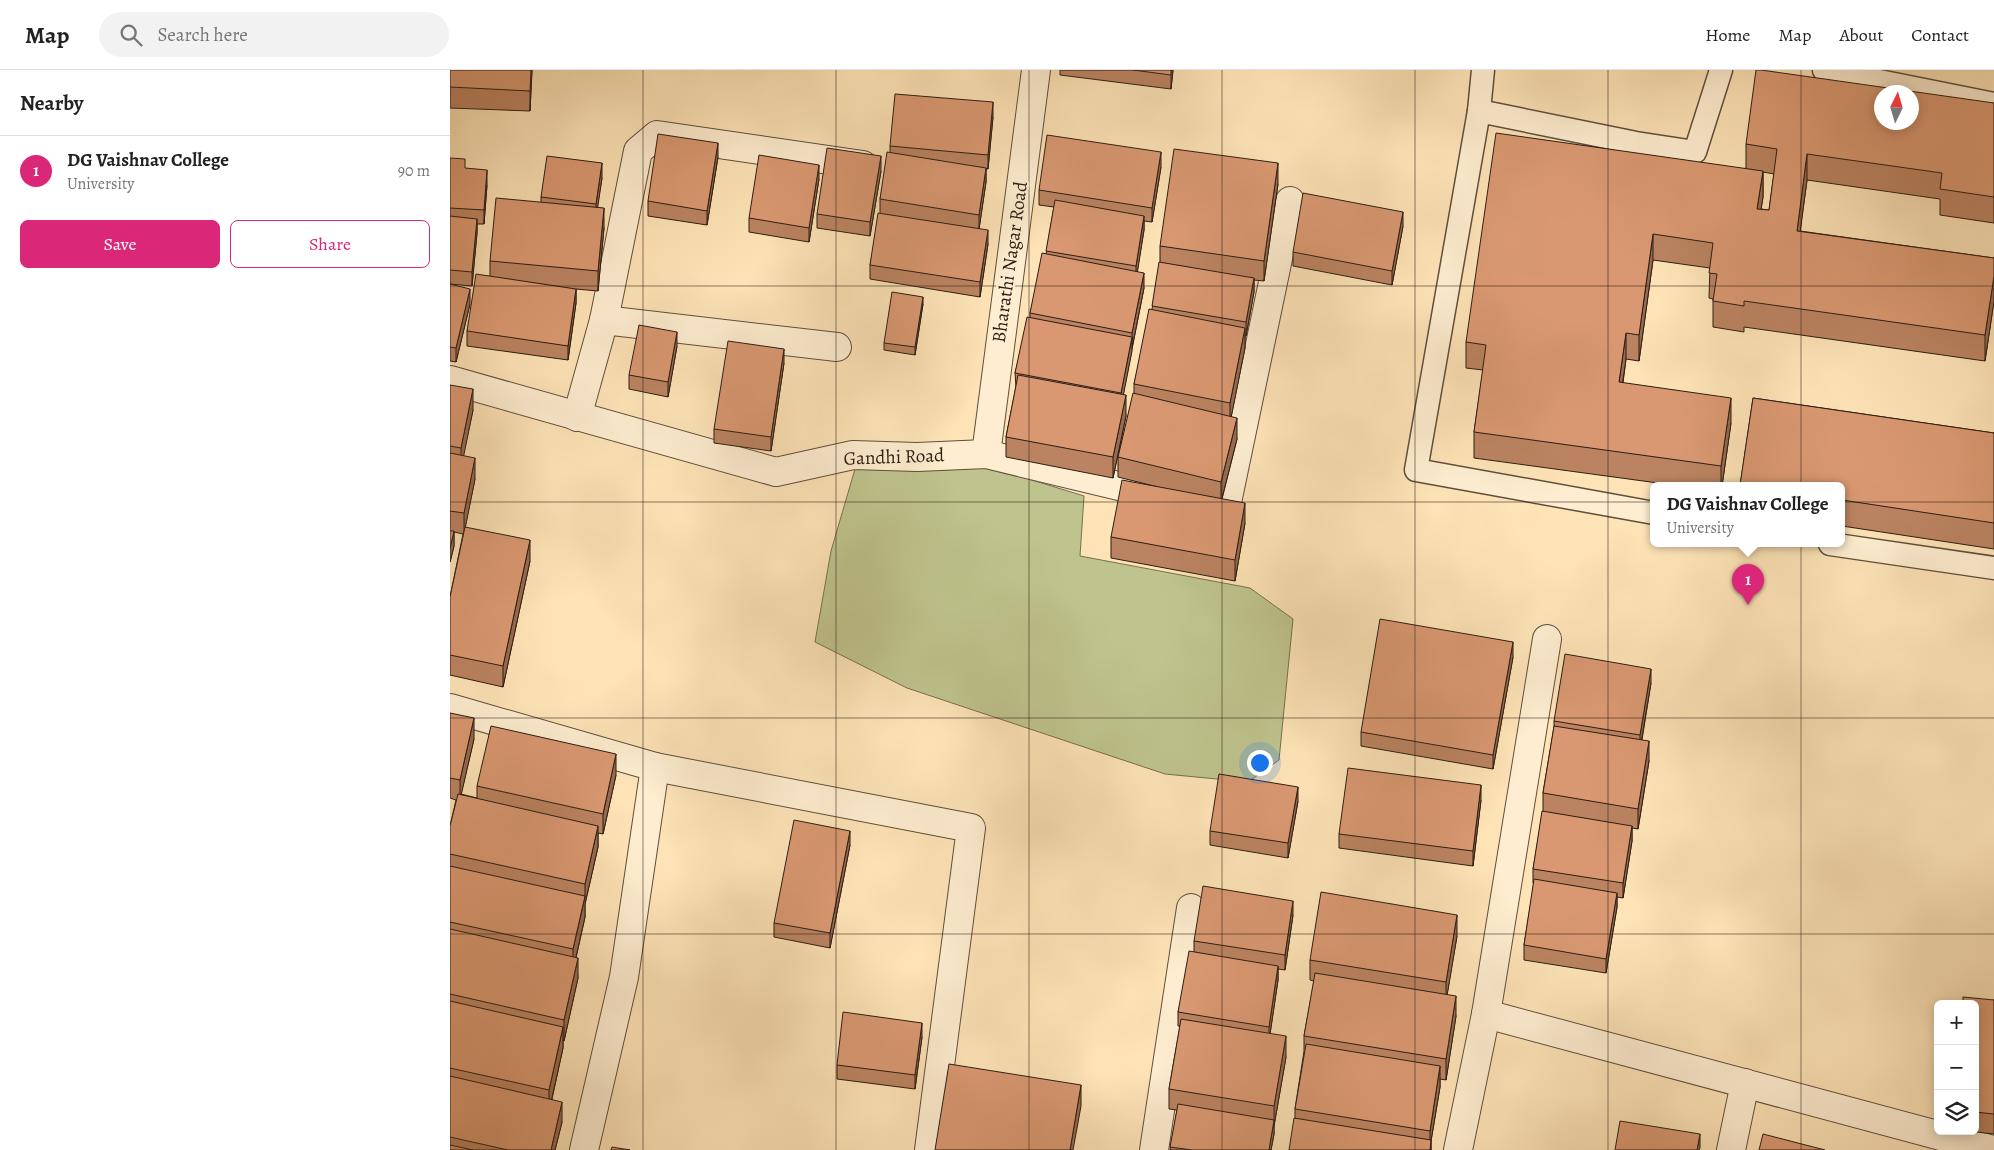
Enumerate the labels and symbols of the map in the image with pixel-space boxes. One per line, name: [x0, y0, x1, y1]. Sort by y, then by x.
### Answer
north arrow: [1874, 85, 1919, 130]
street label: Bharathi Nagar Road: [986, 179, 1034, 344]
street label: Gandhi Road: [843, 442, 946, 472]
pin: 1: [1732, 564, 1764, 605]
your location: [1247, 750, 1273, 776]

